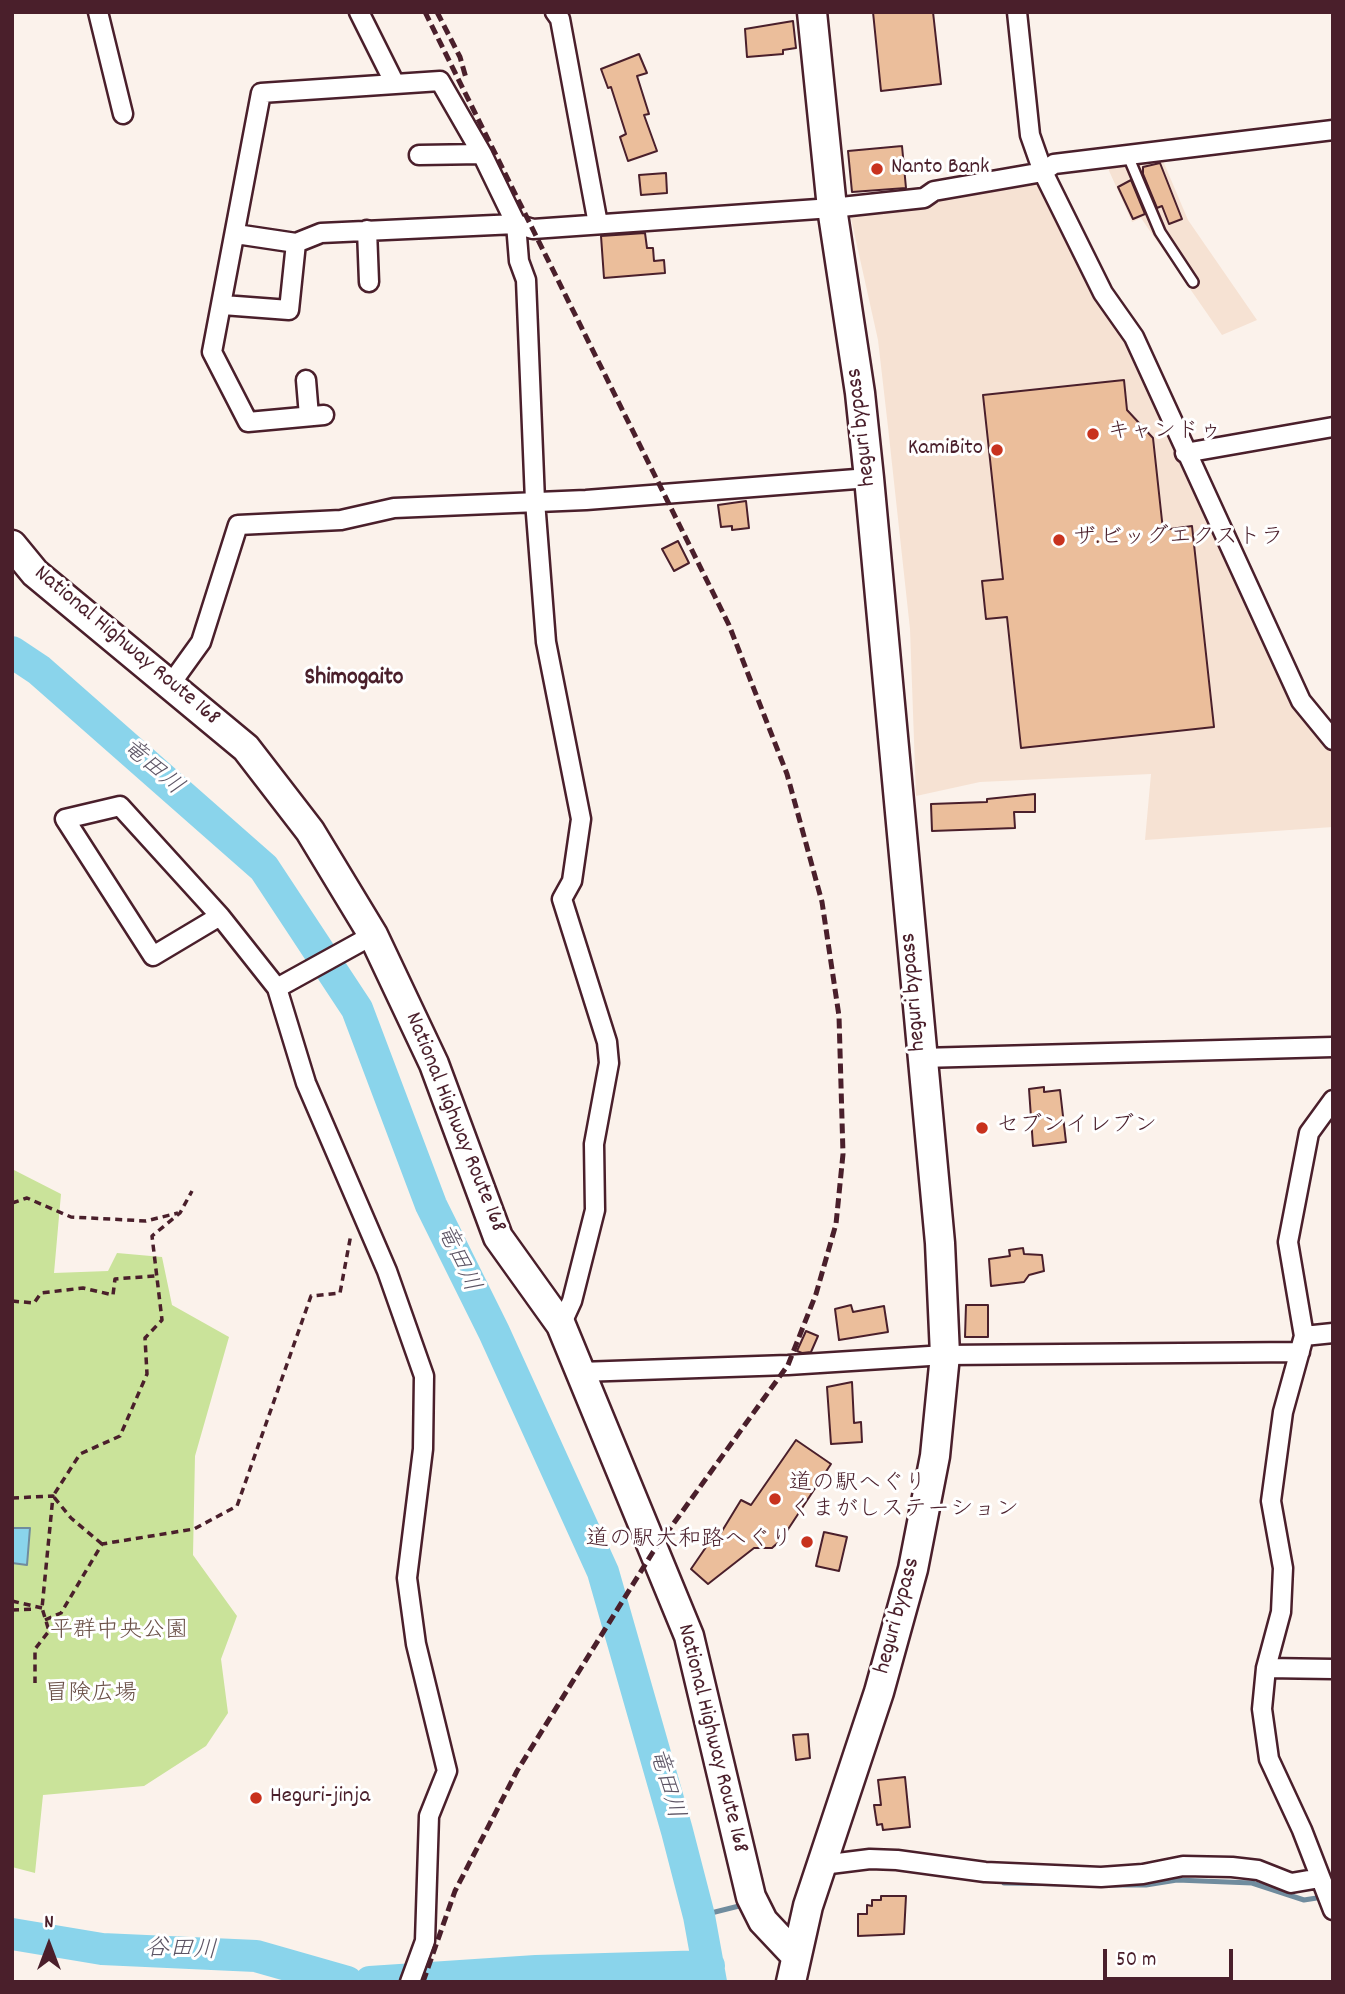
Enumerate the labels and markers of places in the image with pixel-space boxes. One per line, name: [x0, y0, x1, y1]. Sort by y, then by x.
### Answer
place label: Nanto Bank: [891, 155, 990, 183]
marker: Nanto Bank: [869, 161, 885, 177]
place label: キャンドゥ: [1107, 420, 1222, 448]
marker: キャンドゥ: [1085, 426, 1101, 442]
place label: KamiBito: [908, 436, 983, 464]
marker: KamiBito: [989, 442, 1005, 458]
place label: ザ.ビッグエクストラ: [1073, 526, 1284, 554]
marker: ザ.ビッグエクストラ: [1051, 532, 1067, 548]
place label: セブンイレブン: [996, 1114, 1157, 1142]
marker: セブンイレブン: [974, 1120, 990, 1136]
place label: 道の駅へぐり くまがしステーション: [789, 1472, 1019, 1526]
marker: 道の駅へぐり くまがしステーション: [767, 1491, 783, 1507]
place label: 道の駅大和路へぐり: [586, 1528, 793, 1556]
marker: 道の駅大和路へぐり: [799, 1534, 815, 1550]
place label: Heguri-jinja: [270, 1784, 370, 1812]
marker: Heguri-jinja: [248, 1790, 264, 1806]

